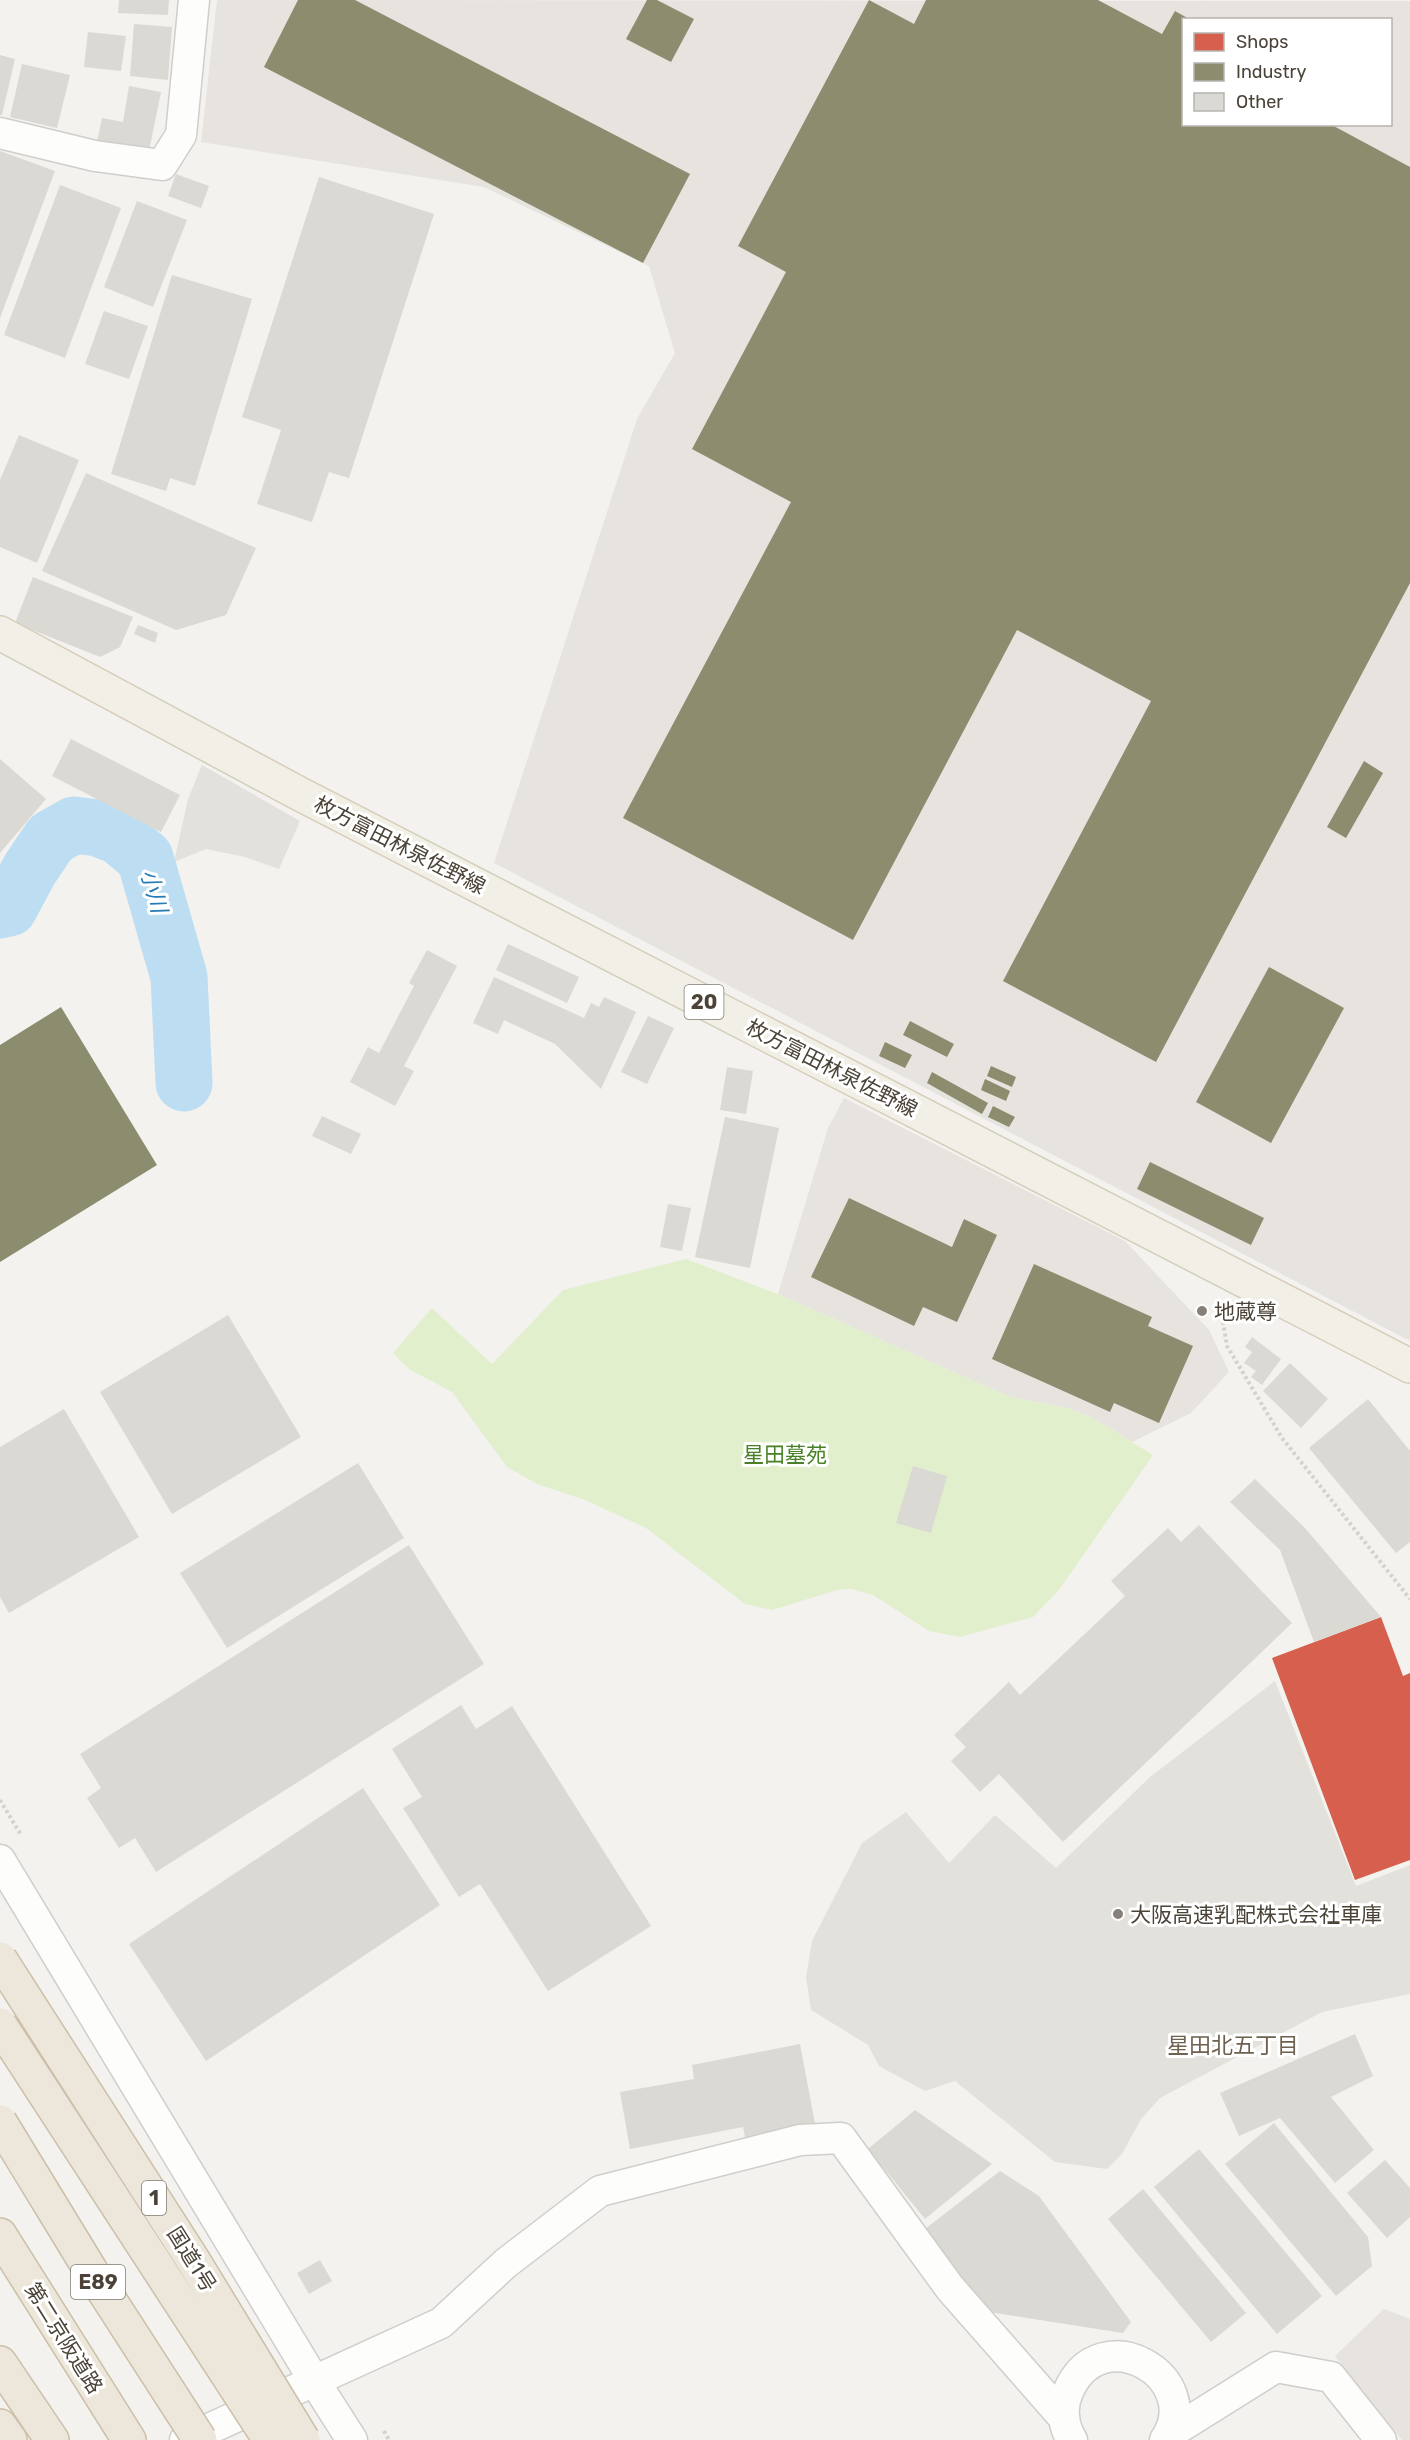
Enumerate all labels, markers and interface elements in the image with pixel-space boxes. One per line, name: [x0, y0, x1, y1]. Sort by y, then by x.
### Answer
legend: [1182, 18, 1392, 126]
text: Shops: [1236, 31, 1288, 53]
text: Industry: [1236, 61, 1306, 83]
text: Other: [1236, 91, 1283, 113]
street label: 枚方富田林泉佐野線: [310, 791, 490, 899]
water label: 小川: [135, 866, 174, 918]
road number: 20: [684, 985, 724, 1019]
street label: 枚方富田林泉佐野線: [742, 1014, 922, 1122]
place label: 地蔵尊: [1214, 1299, 1277, 1324]
marker: 地蔵尊: [1195, 1304, 1209, 1318]
park label: 星田墓苑: [743, 1442, 827, 1467]
place label: 大阪高速乳配株式会社車庫: [1130, 1902, 1382, 1927]
marker: 大阪高速乳配株式会社車庫: [1111, 1907, 1125, 1921]
district label: 星田北五丁目: [1167, 2032, 1299, 2059]
road number: 1: [142, 2181, 166, 2215]
street label: 国道1号: [162, 2222, 222, 2296]
road number: E89: [71, 2265, 125, 2299]
street label: 第二京阪道路: [20, 2278, 108, 2398]

